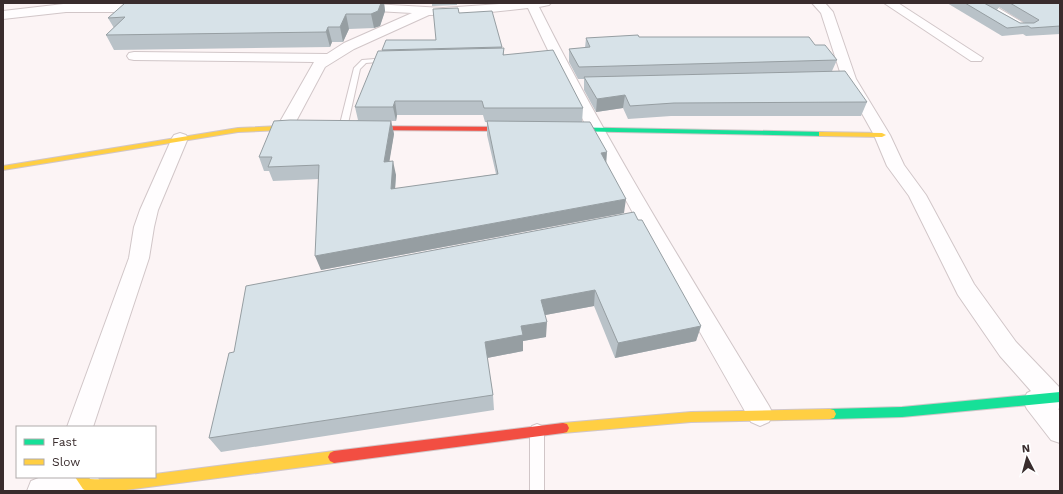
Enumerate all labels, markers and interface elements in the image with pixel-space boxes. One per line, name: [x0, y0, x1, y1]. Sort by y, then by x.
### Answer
legend: [16, 426, 156, 478]
text: Fast: [52, 435, 77, 449]
north arrow: [1007, 438, 1047, 478]
text: N: [1021, 442, 1031, 455]
text: Slow: [52, 455, 80, 469]

